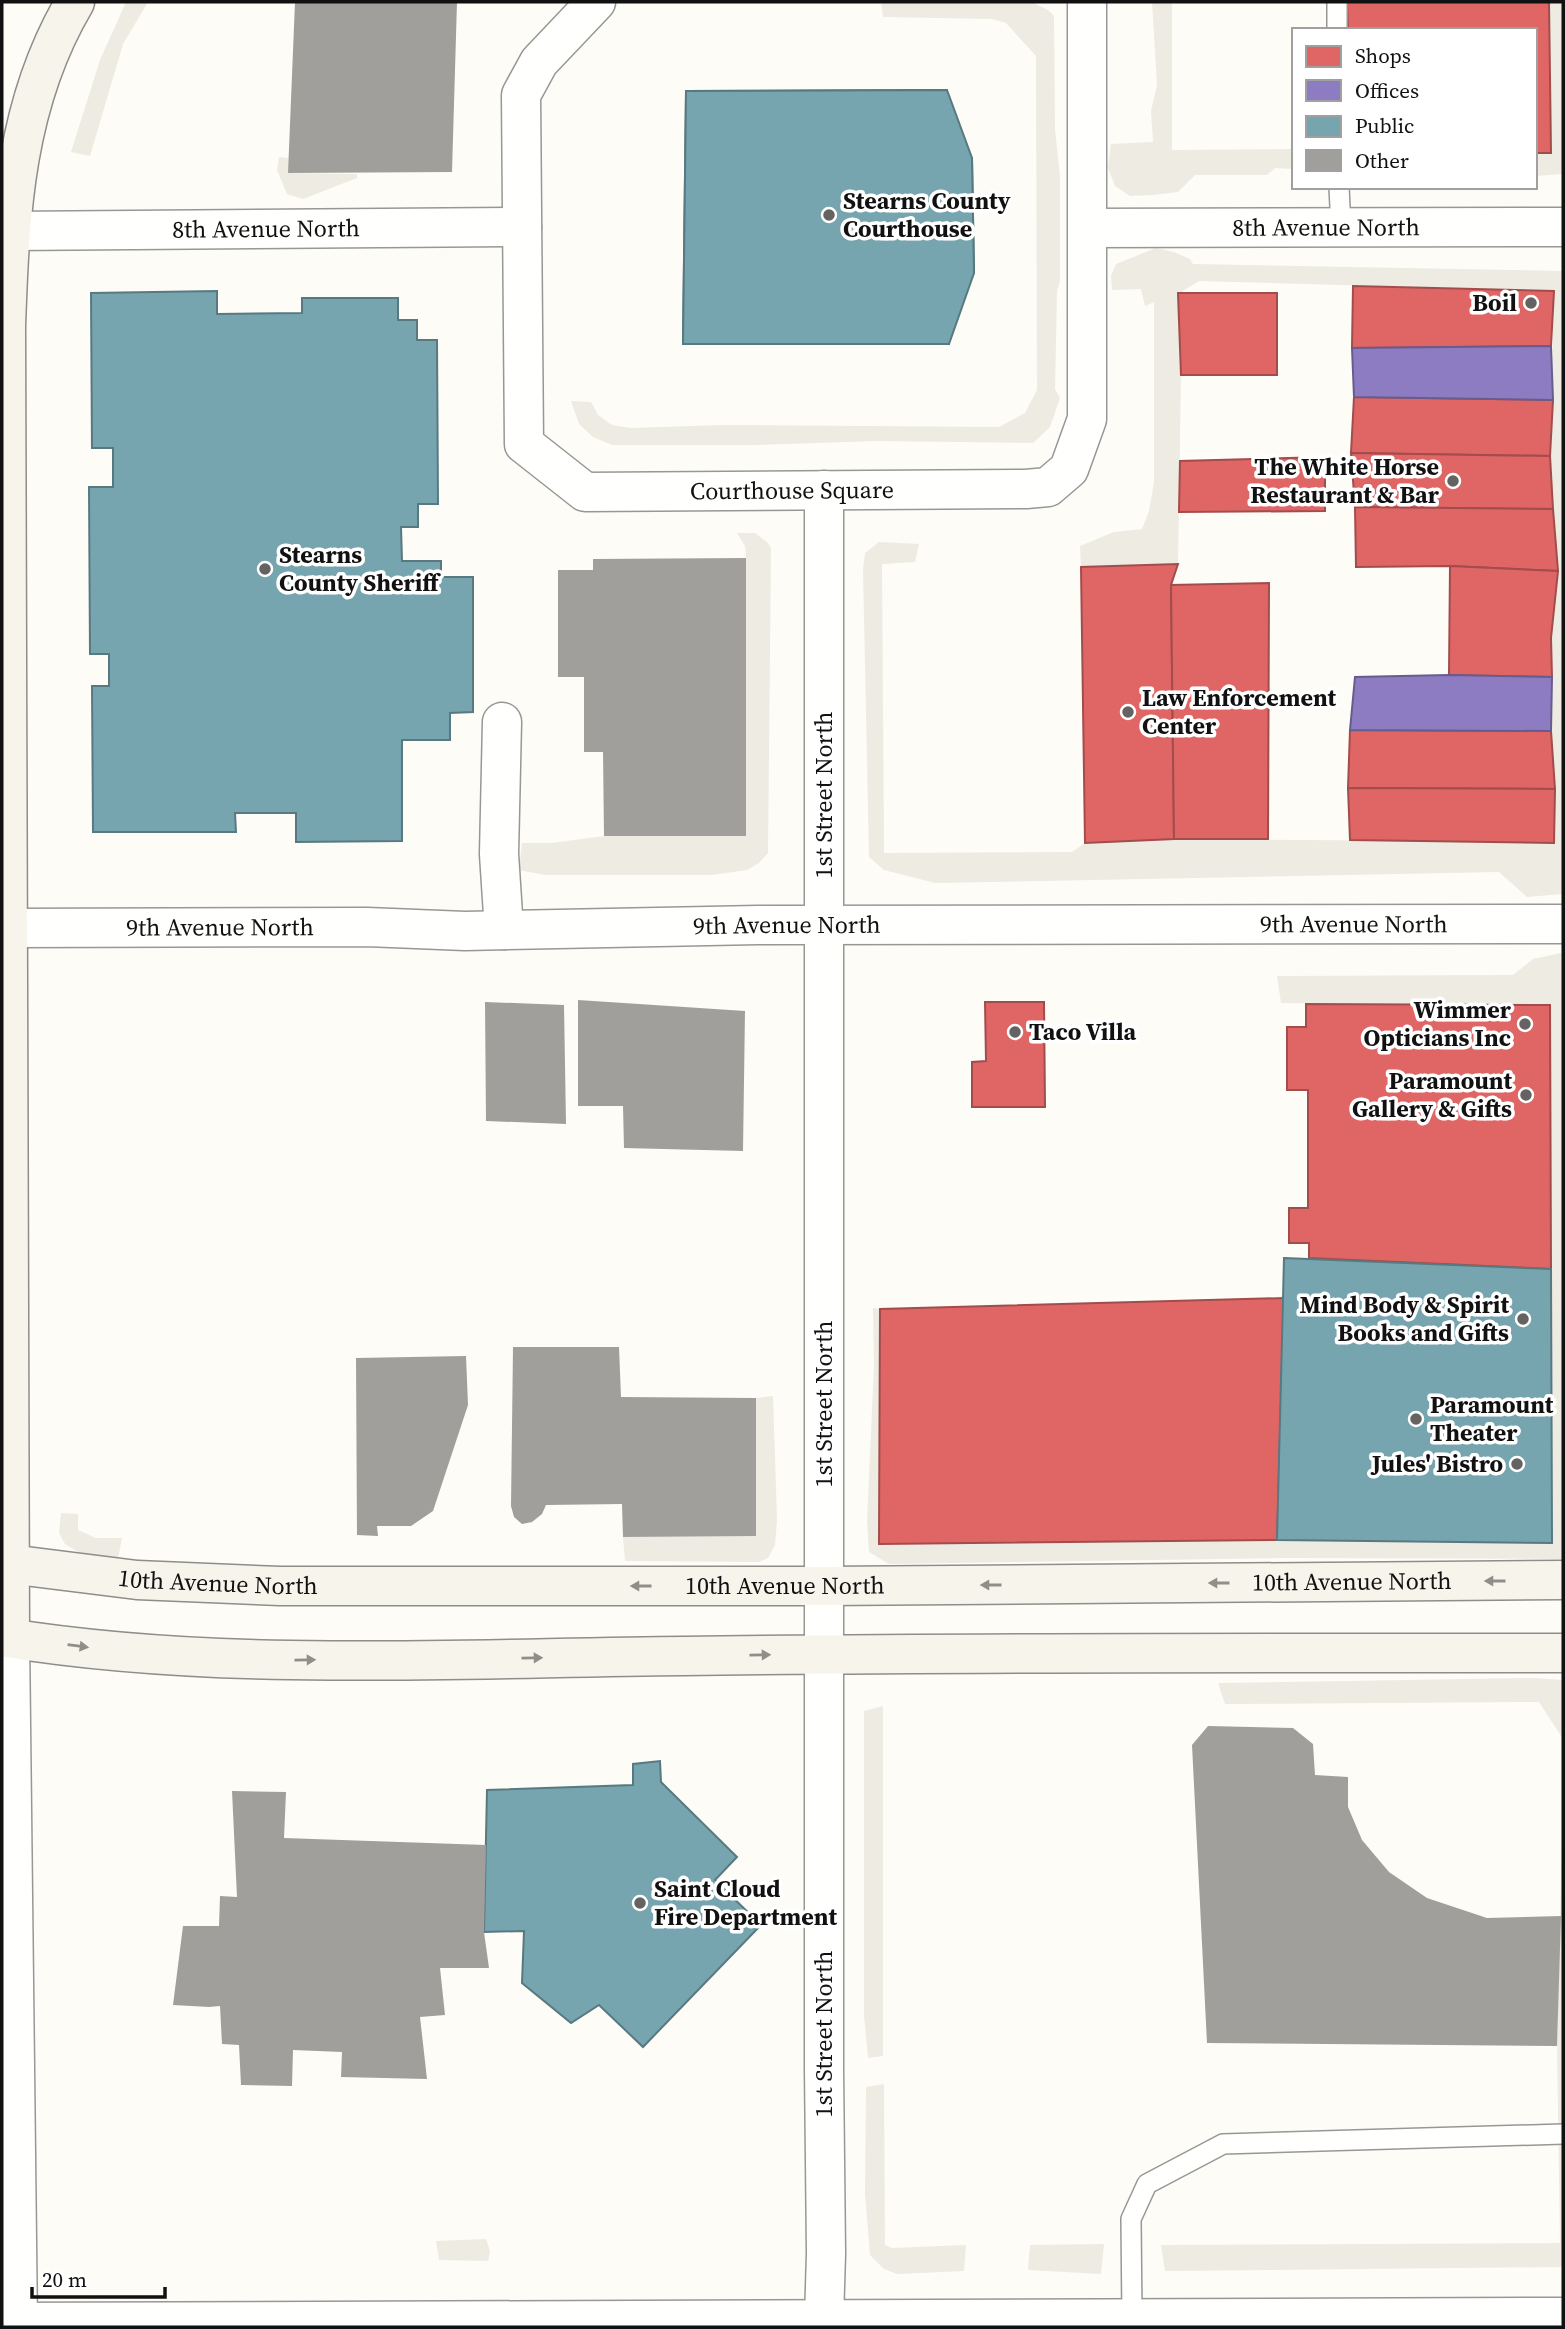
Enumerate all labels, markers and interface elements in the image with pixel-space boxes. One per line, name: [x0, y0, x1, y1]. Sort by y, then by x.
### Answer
legend: [1292, 28, 1537, 189]
text: Shops: [1355, 41, 1411, 70]
text: Offices: [1355, 76, 1419, 105]
text: Public: [1355, 111, 1414, 140]
text: Other: [1355, 146, 1409, 175]
place label: Stearns County Courthouse: [843, 184, 1011, 245]
marker: Stearns County Courthouse: [821, 207, 837, 223]
street label: 8th Avenue North: [1232, 210, 1420, 244]
street label: 8th Avenue North: [172, 211, 360, 246]
place label: Boil: [1472, 286, 1517, 319]
marker: Boil: [1523, 295, 1539, 311]
place label: The White Horse Restaurant & Bar: [1250, 450, 1440, 511]
street label: Courthouse Square: [690, 473, 894, 507]
marker: The White Horse Restaurant & Bar: [1445, 473, 1461, 489]
place label: Stearns County Sheriff: [279, 538, 441, 599]
marker: Stearns County Sheriff: [257, 561, 273, 577]
place label: Law Enforcement Center: [1142, 681, 1337, 742]
marker: Law Enforcement Center: [1120, 704, 1136, 720]
street label: 1st Street North: [807, 712, 840, 878]
street label: 9th Avenue North: [1260, 907, 1448, 940]
street label: 9th Avenue North: [693, 908, 881, 942]
street label: 9th Avenue North: [126, 910, 314, 944]
place label: Wimmer Opticians Inc: [1364, 993, 1512, 1054]
place label: Taco Villa: [1029, 1015, 1137, 1048]
marker: Wimmer Opticians Inc: [1517, 1016, 1533, 1032]
marker: Taco Villa: [1007, 1024, 1023, 1040]
place label: Paramount Gallery & Gifts: [1352, 1064, 1512, 1125]
marker: Paramount Gallery & Gifts: [1518, 1087, 1534, 1103]
place label: Mind Body & Spirit Books and Gifts: [1299, 1288, 1509, 1349]
marker: Mind Body & Spirit Books and Gifts: [1515, 1311, 1531, 1327]
street label: 1st Street North: [807, 1321, 840, 1487]
place label: Paramount Theater: [1430, 1388, 1554, 1449]
marker: Paramount Theater: [1408, 1411, 1424, 1427]
place label: Jules' Bistro: [1370, 1447, 1503, 1480]
marker: Jules' Bistro: [1509, 1456, 1525, 1472]
street label: 10th Avenue North: [116, 1561, 318, 1602]
street label: 10th Avenue North: [1252, 1564, 1452, 1599]
street label: 10th Avenue North: [685, 1569, 885, 1602]
one-way arrow: [1484, 1575, 1506, 1586]
one-way arrow: [1207, 1577, 1229, 1589]
one-way arrow: [980, 1579, 1002, 1591]
one-way arrow: [630, 1580, 652, 1592]
one-way arrow: [67, 1640, 89, 1651]
one-way arrow: [749, 1649, 771, 1661]
one-way arrow: [522, 1652, 544, 1663]
one-way arrow: [294, 1654, 316, 1666]
place label: Saint Cloud Fire Department: [654, 1872, 838, 1933]
marker: Saint Cloud Fire Department: [632, 1895, 648, 1911]
street label: 1st Street North: [807, 1951, 840, 2117]
scale bar: [32, 2256, 164, 2300]
text: 20 m: [42, 2265, 87, 2294]

